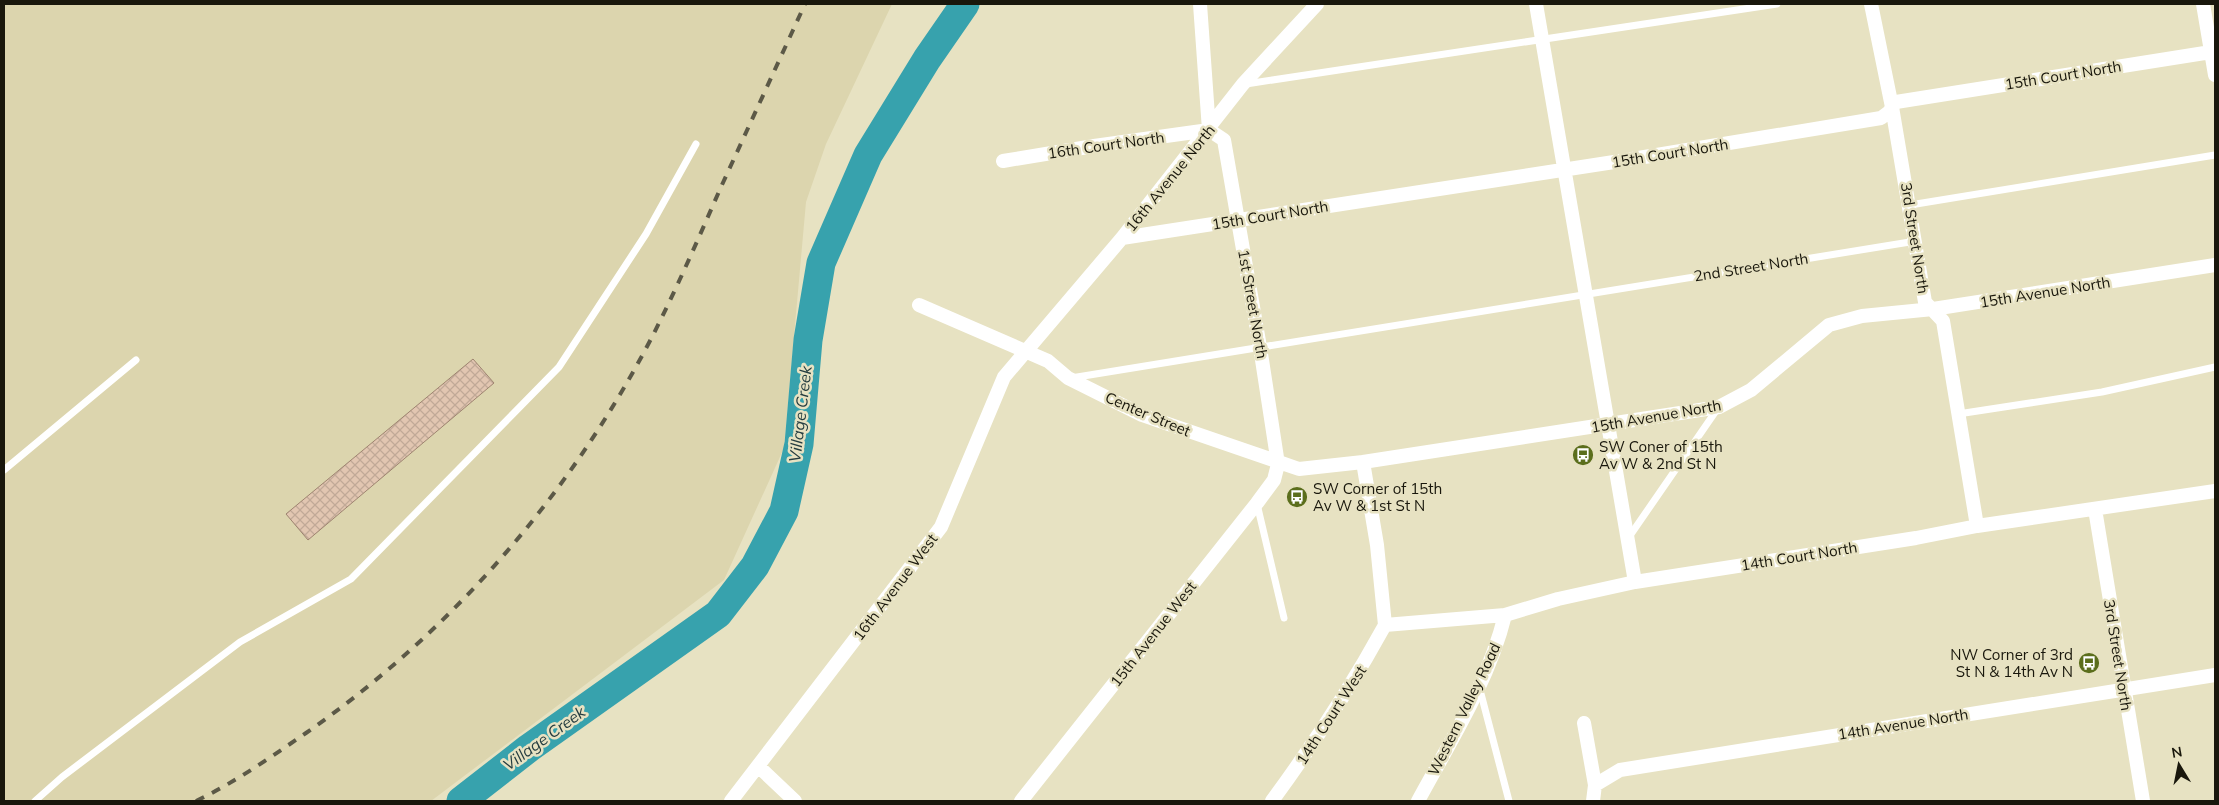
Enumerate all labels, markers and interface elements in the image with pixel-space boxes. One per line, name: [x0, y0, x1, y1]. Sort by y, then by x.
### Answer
street label: 15th Court North: [2003, 56, 2123, 94]
street label: 16th Avenue North: [1121, 121, 1219, 235]
street label: 16th Court North: [1046, 127, 1166, 163]
street label: 15th Court North: [1610, 134, 1730, 172]
street label: 3rd Street North: [1897, 181, 1933, 295]
street label: 15th Court North: [1210, 196, 1330, 234]
street label: 1st Street North: [1234, 248, 1272, 360]
street label: 2nd Street North: [1692, 249, 1810, 285]
street label: 15th Avenue North: [1978, 272, 2112, 312]
water label: Village Creek: [784, 364, 816, 463]
street label: Center Street: [1102, 388, 1194, 440]
street label: 15th Avenue North: [1589, 395, 1723, 437]
place label: SW Coner of 15th Av W & 2nd St N: [1599, 437, 1723, 473]
bus stop icon: SW Coner of 15th Av W & 2nd St N: [1571, 443, 1595, 467]
place label: SW Corner of 15th Av W & 1st St N: [1313, 479, 1442, 515]
bus stop icon: SW Corner of 15th Av W & 1st St N: [1285, 485, 1309, 509]
street label: 16th Avenue West: [849, 530, 941, 644]
street label: 14th Court North: [1739, 537, 1859, 575]
street label: 15th Avenue West: [1106, 577, 1200, 691]
street label: 3rd Street North: [2100, 598, 2136, 712]
street label: Western Valley Road: [1424, 640, 1504, 778]
place label: NW Corner of 3rd St N & 14th Av N: [1950, 645, 2073, 681]
bus stop icon: NW Corner of 3rd St N & 14th Av N: [2077, 651, 2101, 675]
street label: 14th Court West: [1292, 662, 1370, 768]
water label: Village Creek: [499, 701, 590, 775]
street label: 14th Avenue North: [1836, 704, 1970, 744]
north arrow: [2154, 740, 2204, 790]
text: N: [2170, 742, 2184, 762]

